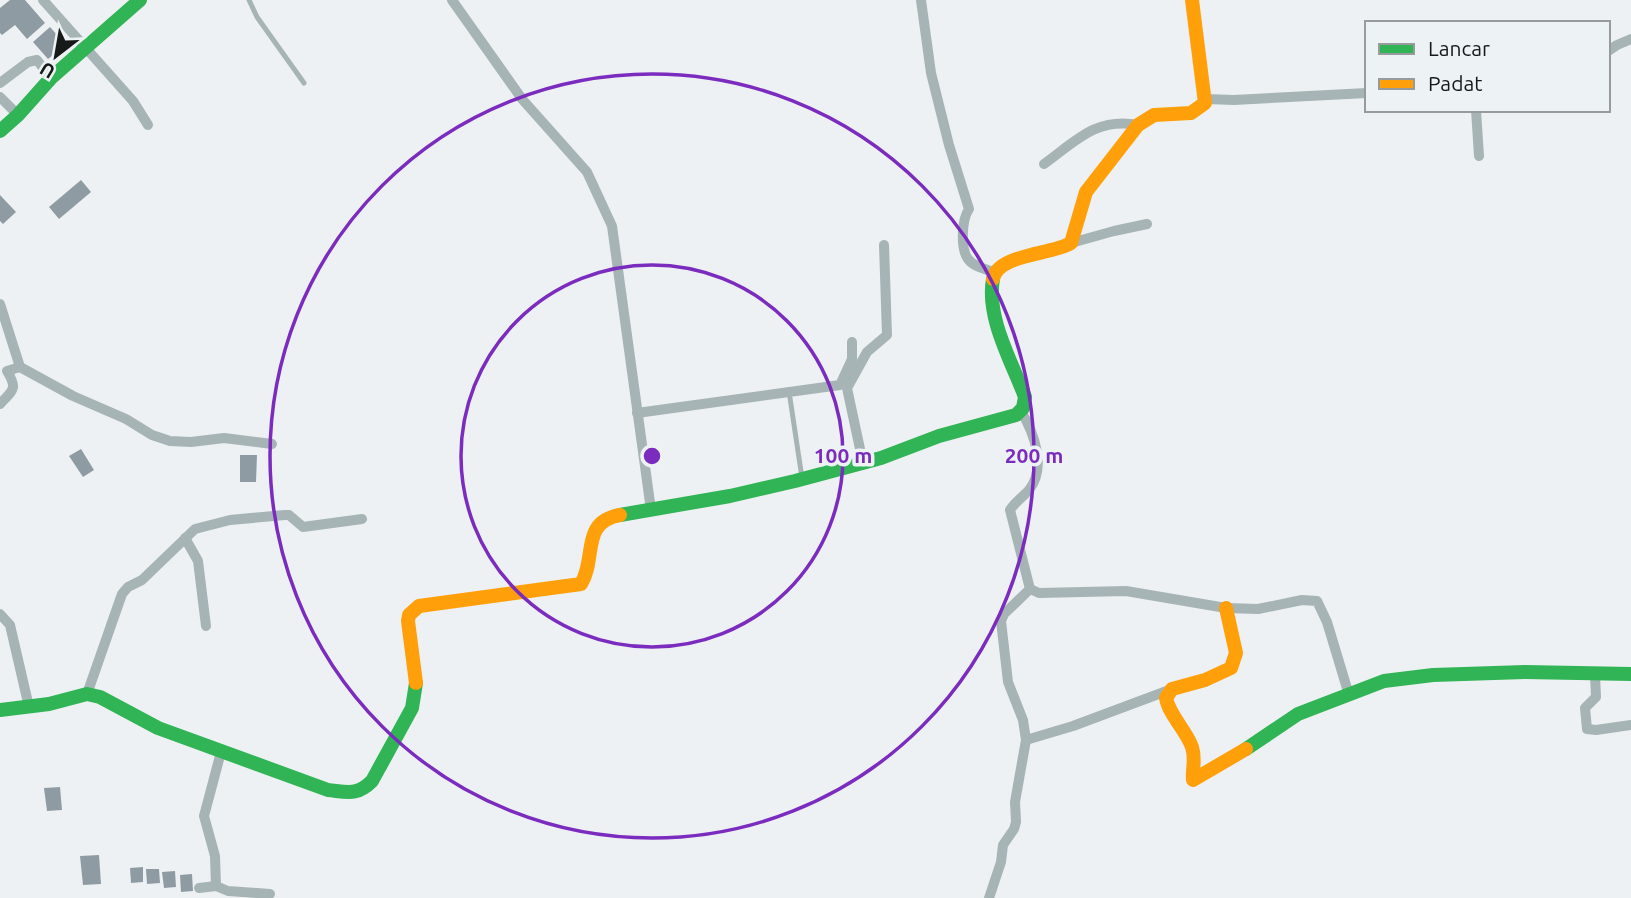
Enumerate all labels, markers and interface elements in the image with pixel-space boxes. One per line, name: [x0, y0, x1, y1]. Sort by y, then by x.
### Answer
north arrow: [21, 21, 91, 91]
legend: [1365, 21, 1610, 112]
text: Lancar: [1428, 36, 1490, 60]
text: U: [36, 58, 59, 83]
text: Padat: [1428, 71, 1483, 95]
text: 100 m: [814, 443, 872, 467]
text: 200 m: [1005, 443, 1063, 467]
centre of rings: [640, 444, 664, 468]

